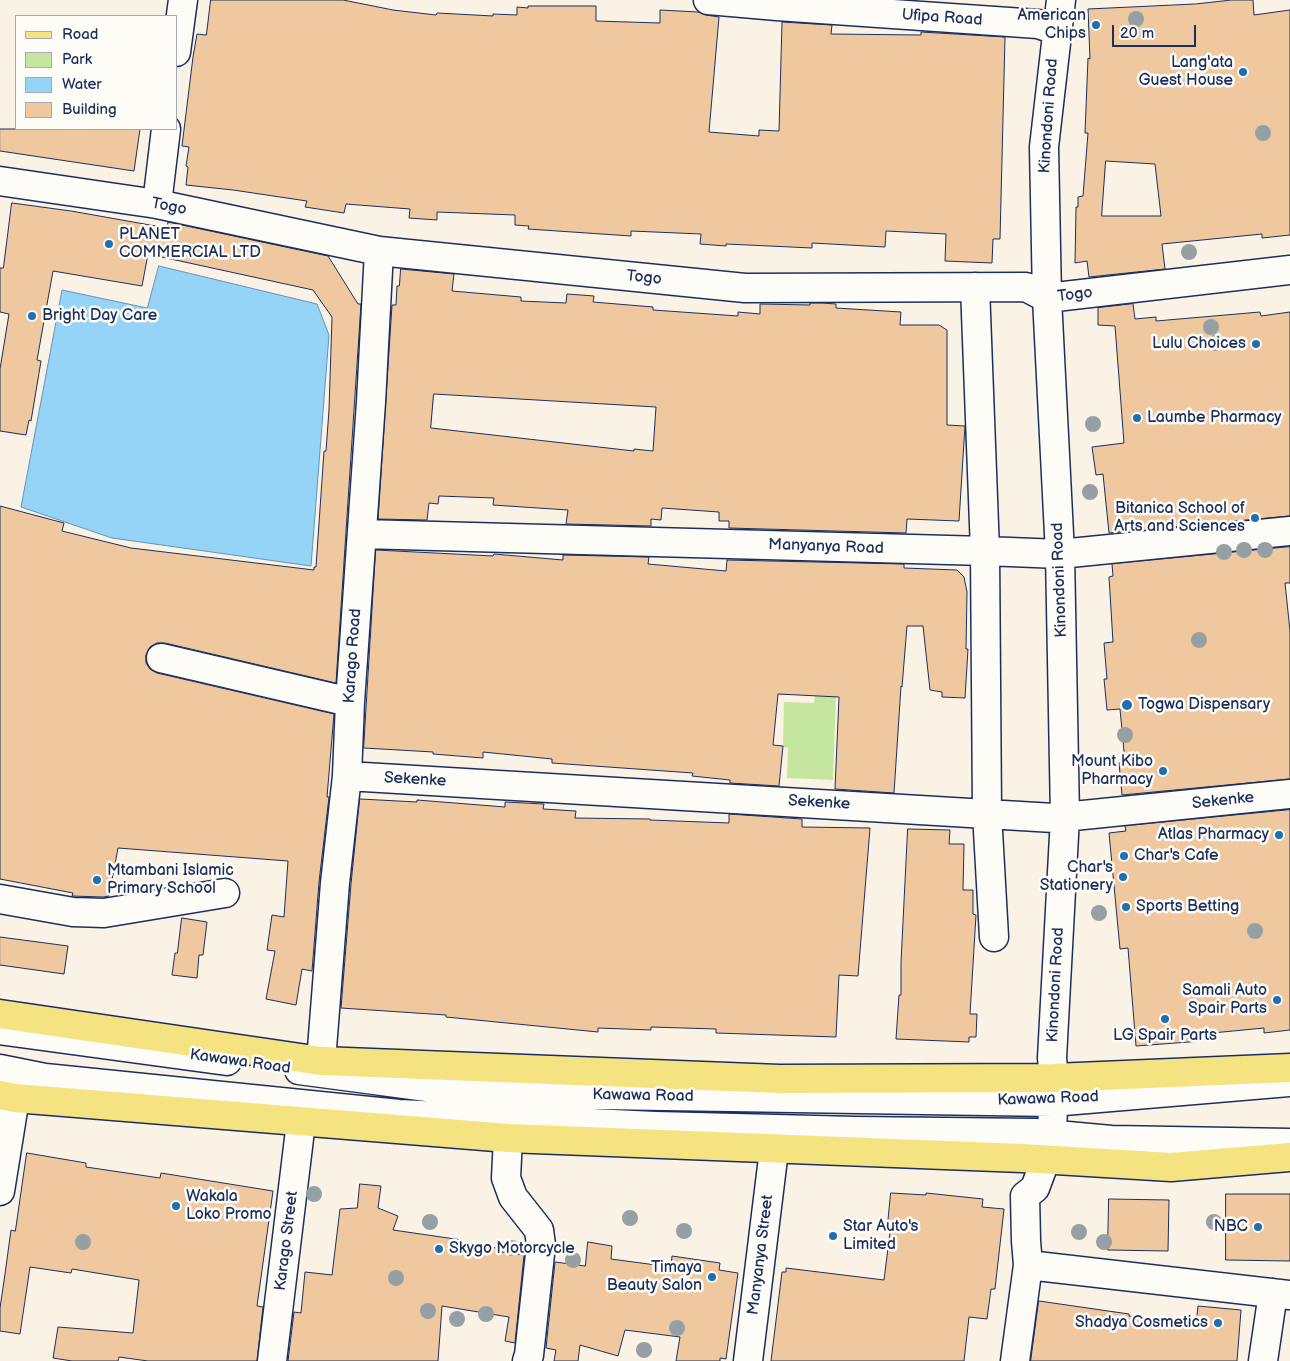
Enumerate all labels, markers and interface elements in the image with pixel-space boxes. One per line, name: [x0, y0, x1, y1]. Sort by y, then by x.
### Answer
street label: Ufipa Road: [901, 6, 983, 30]
place label: American Chips: [1017, 6, 1086, 44]
legend: [15, 15, 178, 130]
scale bar: [1115, 15, 1199, 47]
marker: American Chips: [1090, 19, 1102, 31]
text: 20 m: [1120, 24, 1154, 43]
text: Road: [62, 25, 98, 44]
text: Park: [62, 50, 92, 69]
place label: Lang'ata Guest House: [1139, 53, 1233, 91]
street label: Kinondoni Road: [1035, 58, 1063, 174]
marker: Lang'ata Guest House: [1237, 66, 1249, 78]
text: Water: [62, 75, 102, 94]
text: Building: [62, 100, 117, 119]
street label: Togo: [150, 194, 188, 220]
place label: PLANET COMMERCIAL LTD: [119, 225, 261, 263]
marker: PLANET COMMERCIAL LTD: [103, 238, 115, 250]
street label: Togo: [625, 267, 663, 289]
street label: Togo: [1056, 283, 1094, 307]
place label: Bright Day Care: [42, 306, 157, 326]
marker: Bright Day Care: [26, 310, 38, 322]
place label: Lulu Choices: [1152, 334, 1246, 354]
marker: Lulu Choices: [1250, 338, 1262, 350]
place label: Laumbe Pharmacy: [1147, 408, 1282, 428]
marker: Laumbe Pharmacy: [1131, 412, 1143, 424]
place label: Bitanica School of Arts and Sciences: [1114, 499, 1245, 537]
marker: Bitanica School of Arts and Sciences: [1249, 512, 1261, 524]
street label: Kinondoni Road: [1048, 522, 1072, 638]
street label: Manyanya Road: [768, 535, 884, 559]
street label: Karago Road: [340, 608, 366, 704]
place label: Togwa Dispensary: [1138, 695, 1270, 715]
marker: Togwa Dispensary: [1120, 698, 1134, 712]
place label: Mount Kibo Pharmacy: [1071, 752, 1153, 790]
marker: Mount Kibo Pharmacy: [1157, 765, 1169, 777]
street label: Sekenke: [383, 769, 447, 791]
street label: Sekenke: [1191, 788, 1255, 814]
street label: Sekenke: [787, 792, 851, 814]
place label: Atlas Pharmacy: [1158, 825, 1269, 845]
marker: Atlas Pharmacy: [1273, 829, 1285, 841]
place label: Char's Cafe: [1134, 846, 1219, 866]
marker: Char's Cafe: [1118, 850, 1130, 862]
place label: Char's Stationery: [1040, 858, 1113, 896]
place label: Mtambani Islamic Primary School: [107, 861, 234, 899]
marker: Char's Stationery: [1117, 871, 1129, 883]
marker: Mtambani Islamic Primary School: [91, 874, 103, 886]
place label: Sports Betting: [1136, 897, 1239, 917]
marker: Sports Betting: [1120, 901, 1132, 913]
street label: Kinondoni Road: [1043, 927, 1069, 1043]
place label: Samali Auto Spair Parts: [1182, 981, 1267, 1019]
marker: Samali Auto Spair Parts: [1271, 994, 1283, 1006]
marker: LG Spair Parts: [1159, 1013, 1171, 1025]
place label: LG Spair Parts: [1113, 1026, 1217, 1046]
street label: Kawawa Road: [188, 1045, 292, 1079]
street label: Kawawa Road: [592, 1086, 694, 1106]
street label: Kawawa Road: [997, 1088, 1099, 1110]
place label: Wakala Loko Promo: [186, 1187, 272, 1225]
street label: Karago Street: [271, 1190, 303, 1292]
street label: Manyanya Street: [744, 1194, 778, 1316]
marker: Wakala Loko Promo: [170, 1200, 182, 1212]
place label: Star Auto's Limited: [843, 1217, 919, 1255]
place label: NBC: [1214, 1217, 1248, 1237]
marker: NBC: [1252, 1221, 1264, 1233]
marker: Star Auto's Limited: [827, 1230, 839, 1242]
place label: Skygo Motorcycle: [449, 1239, 575, 1259]
marker: Skygo Motorcycle: [433, 1243, 445, 1255]
place label: Timaya Beauty Salon: [607, 1258, 702, 1296]
marker: Timaya Beauty Salon: [706, 1271, 718, 1283]
place label: Shadya Cosmetics: [1075, 1313, 1208, 1333]
marker: Shadya Cosmetics: [1212, 1317, 1224, 1329]

